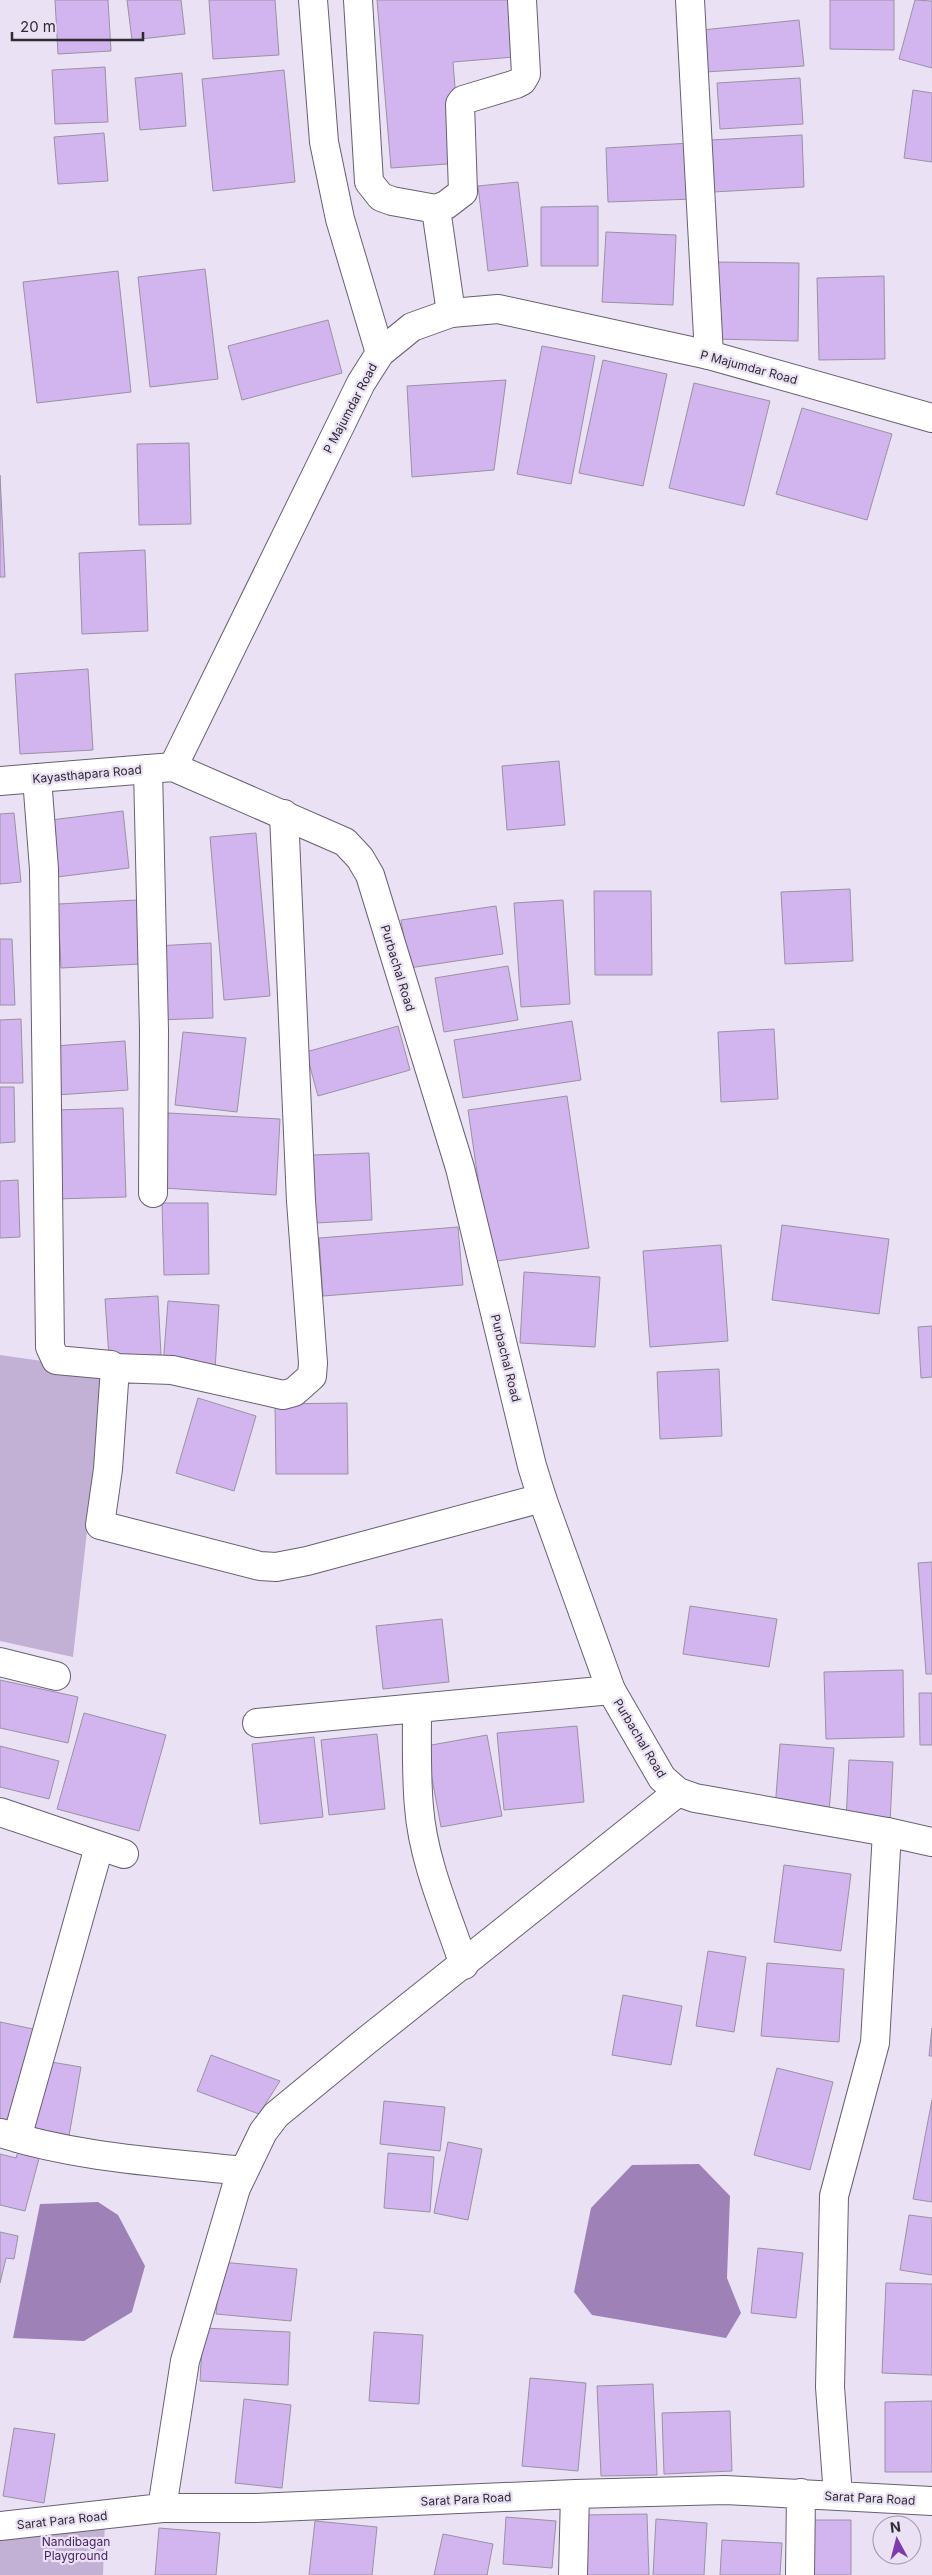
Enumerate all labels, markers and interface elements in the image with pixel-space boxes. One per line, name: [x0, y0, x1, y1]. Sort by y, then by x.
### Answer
scale bar: [12, 10, 144, 42]
text: 20 m: [20, 17, 56, 36]
street label: P Majumdar Road: [699, 347, 799, 387]
street label: P Majumdar Road: [320, 360, 380, 456]
street label: Kayasthapara Road: [32, 762, 142, 786]
street label: Purbachal Road: [378, 923, 418, 1013]
street label: Purbachal Road: [488, 1313, 524, 1403]
street label: Purbachal Road: [610, 1696, 670, 1780]
street label: Sarat Para Road: [824, 2488, 916, 2508]
street label: Sarat Para Road: [420, 2489, 512, 2509]
street label: Sarat Para Road: [16, 2508, 108, 2532]
north arrow: [872, 2515, 922, 2565]
text: N: [889, 2518, 902, 2536]
park label: Nandibagan Playground: [42, 2534, 110, 2563]

